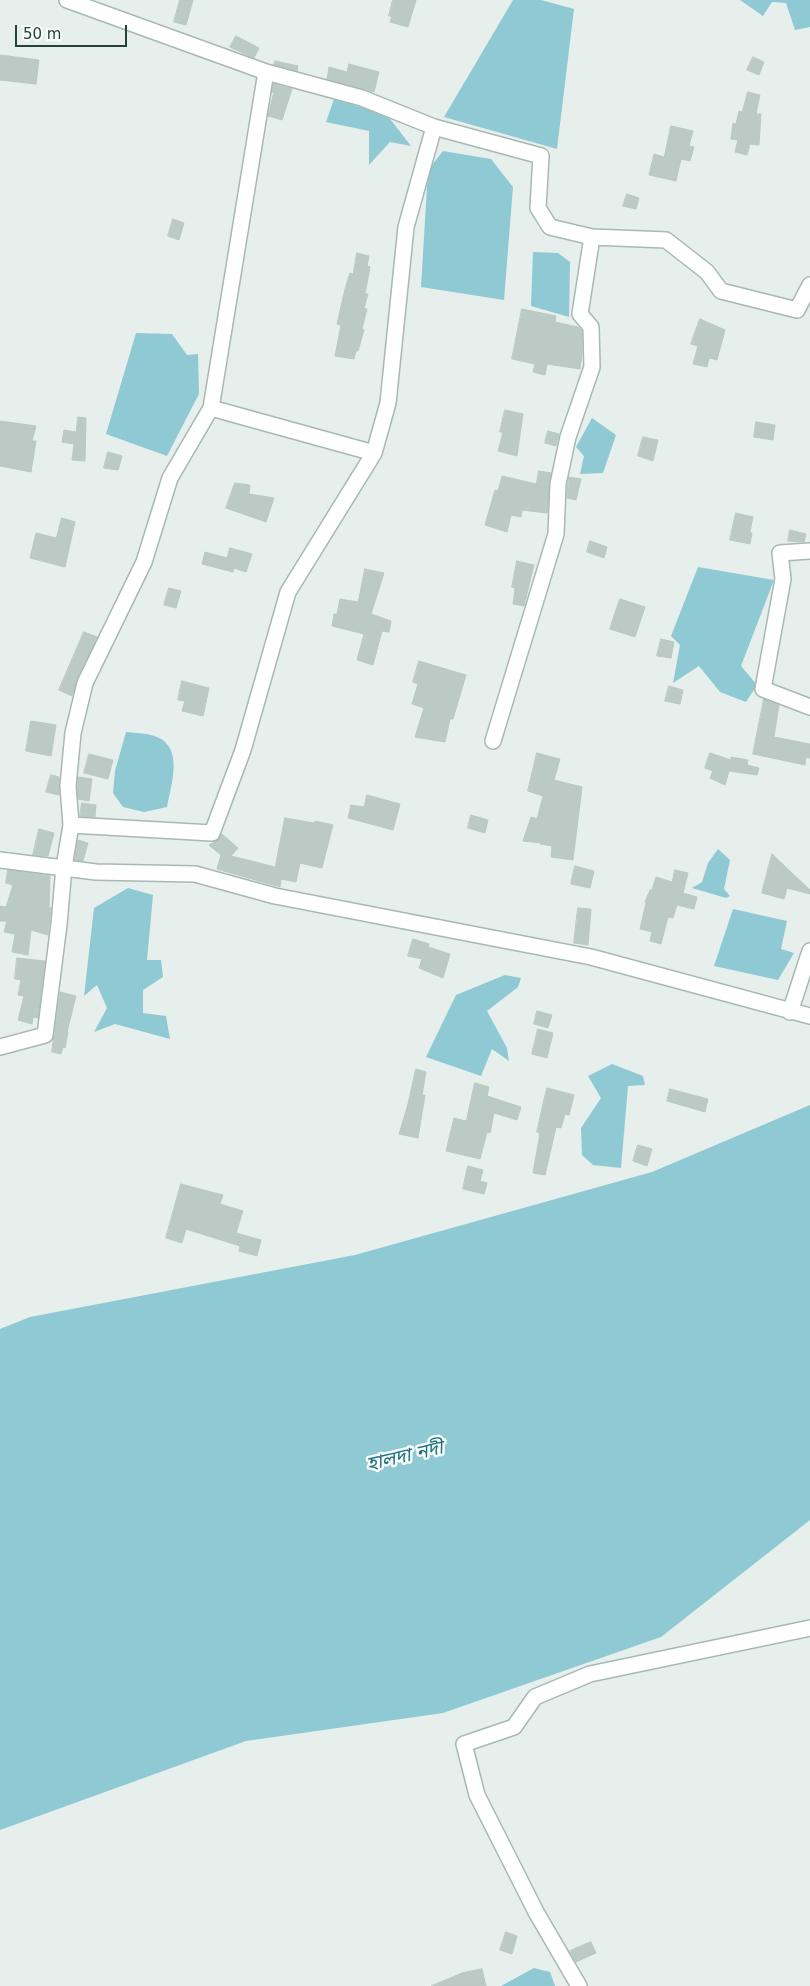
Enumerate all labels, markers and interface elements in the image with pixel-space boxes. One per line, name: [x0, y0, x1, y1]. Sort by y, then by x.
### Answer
scale bar: [18, 15, 130, 47]
text: 50 m: [23, 25, 61, 43]
water label: হালদা নদী: [365, 1437, 445, 1477]

